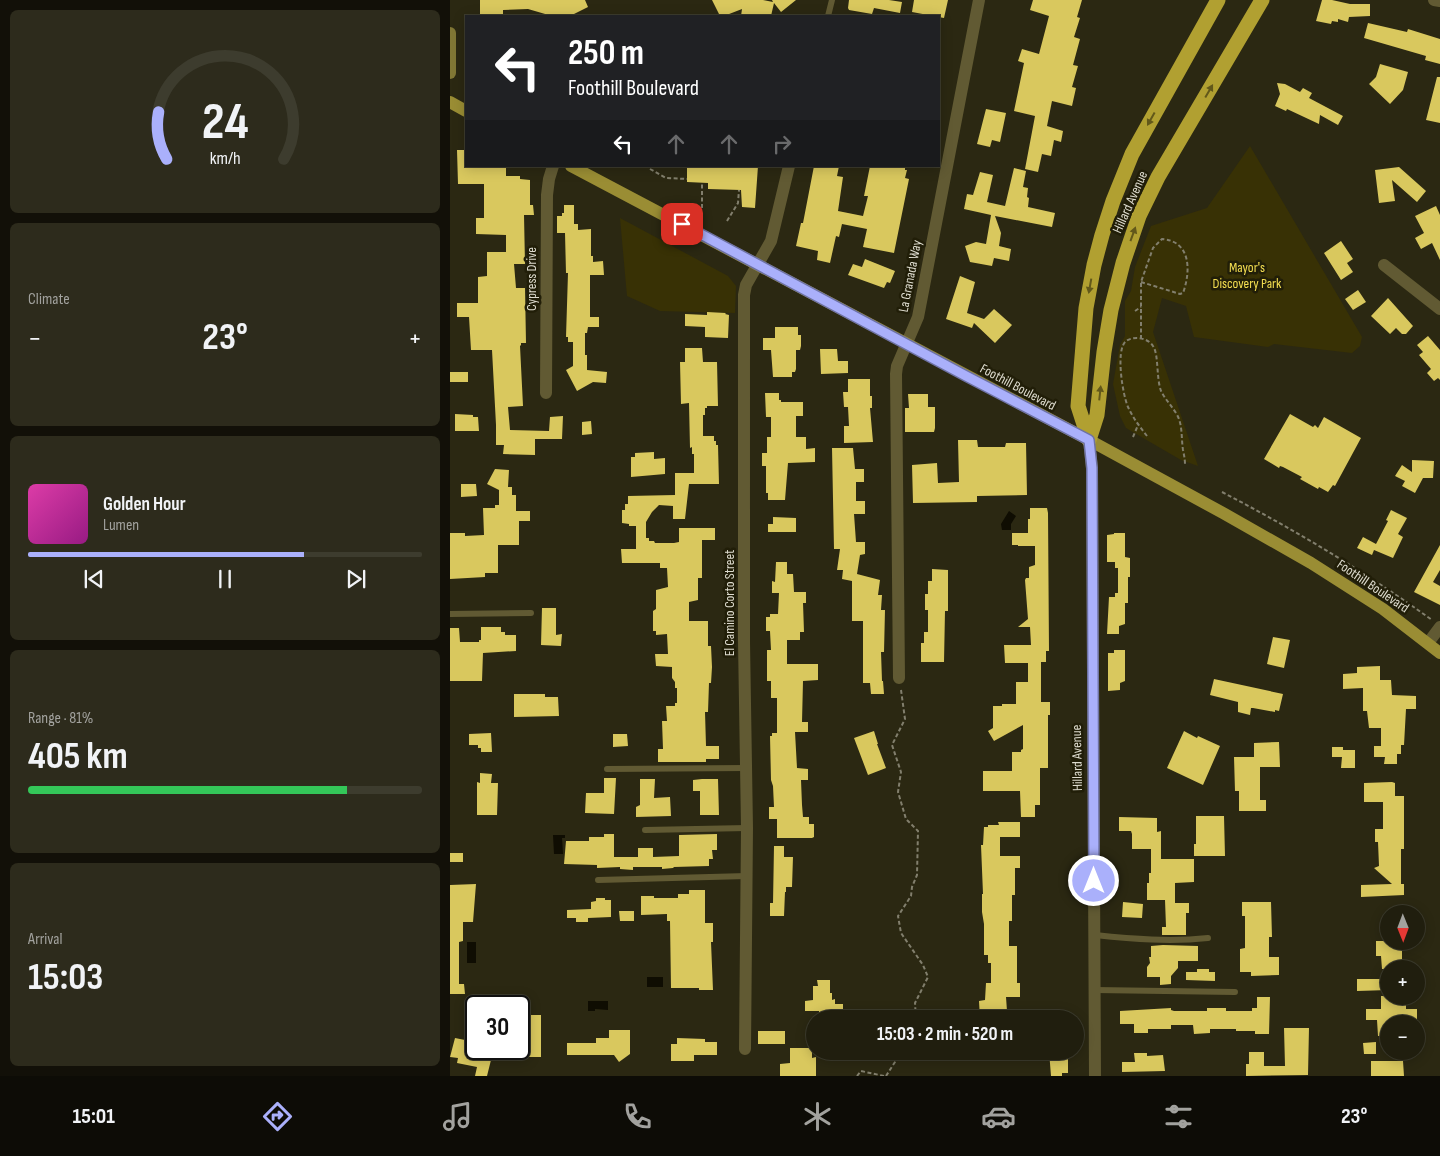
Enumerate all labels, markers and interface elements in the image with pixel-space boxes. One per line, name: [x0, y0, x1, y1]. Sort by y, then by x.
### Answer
text: 250 m: [568, 32, 644, 75]
icon: left: [485, 35, 550, 100]
text: Foothill Boulevard: [568, 75, 699, 102]
one-way arrow: [1204, 84, 1213, 97]
text: 24: [202, 91, 248, 154]
one-way arrow: [1147, 112, 1156, 126]
icon: left: [609, 130, 637, 158]
icon: ahead: [662, 130, 690, 158]
icon: ahead: [715, 130, 743, 158]
icon: right: [768, 130, 796, 158]
text: km/h: [210, 148, 240, 169]
street label: Hillard Avenue: [1109, 168, 1151, 236]
pin: [661, 203, 703, 245]
icon: arrive: [668, 210, 696, 238]
one-way arrow: [1130, 227, 1137, 242]
street label: La Granada Way: [895, 238, 925, 314]
street label: Cypress Drive: [523, 247, 540, 311]
park label: Mayor's Discovery Park: [1213, 259, 1282, 292]
one-way arrow: [1086, 279, 1094, 295]
text: Climate: [28, 290, 70, 309]
text: 23°: [202, 315, 248, 360]
text: −: [28, 322, 42, 355]
text: +: [408, 322, 422, 355]
street label: Foothill Boulevard: [977, 360, 1059, 414]
one-way arrow: [1096, 384, 1104, 400]
text: Golden Hour: [103, 493, 186, 516]
text: Lumen: [103, 516, 139, 535]
street label: El Camino Corto Street: [721, 550, 738, 656]
street label: Foothill Boulevard: [1334, 556, 1412, 616]
icon: previous: [80, 565, 108, 593]
icon: pause: [211, 565, 239, 593]
icon: next: [342, 565, 370, 593]
text: Range · 81%: [28, 709, 93, 728]
street label: Hillard Avenue: [1068, 725, 1086, 791]
text: 405 km: [28, 734, 128, 779]
position arrow: [1067, 854, 1119, 906]
north arrow: [1380, 905, 1425, 950]
map controls: [1380, 905, 1425, 1060]
text: Arrival: [28, 930, 62, 949]
text: 15:03: [28, 955, 103, 1000]
button: +: [1380, 960, 1425, 1005]
speed limit sign: 30: [465, 995, 530, 1060]
button: −: [1380, 1015, 1425, 1060]
text: 15:03 · 2 min · 520 m: [877, 1023, 1013, 1046]
icon: directions: [260, 1099, 295, 1134]
icon: music: [440, 1099, 475, 1134]
icon: phone: [620, 1099, 655, 1134]
icon: climate: [800, 1099, 835, 1134]
icon: car: [981, 1099, 1016, 1134]
icon: filters: [1161, 1099, 1196, 1134]
text: 15:01: [73, 1103, 115, 1130]
text: 23°: [1341, 1103, 1367, 1130]

